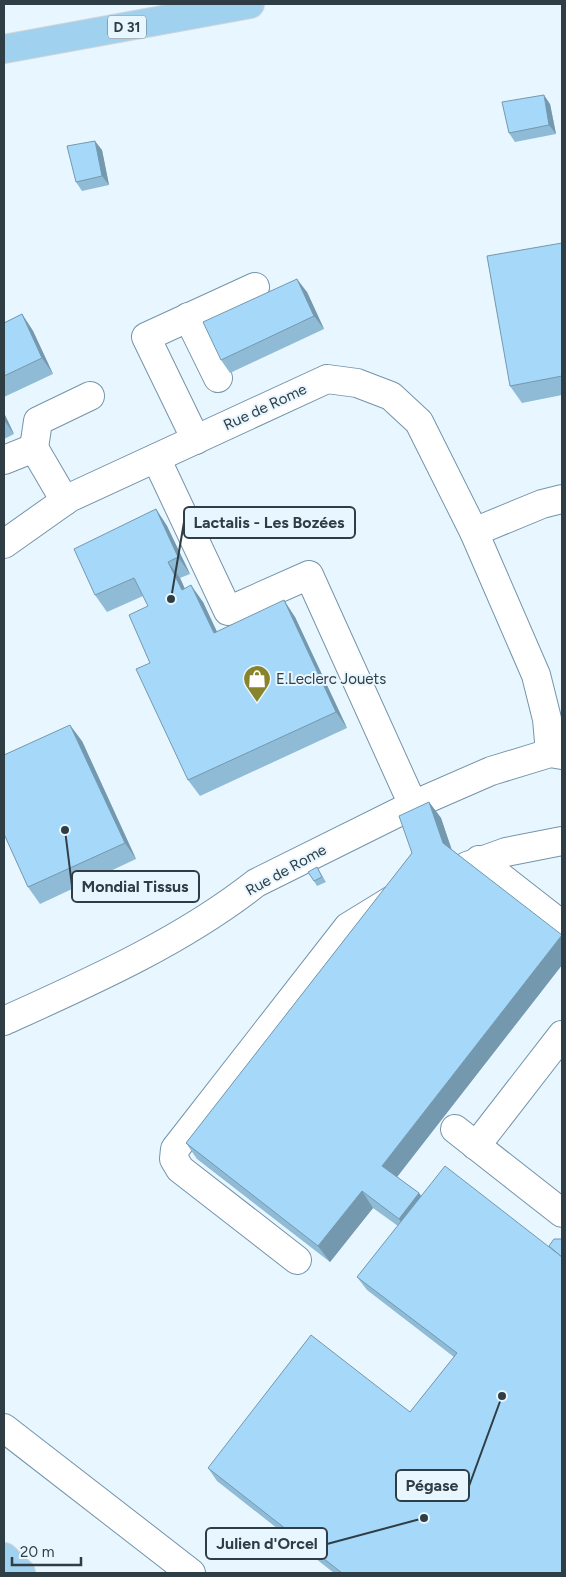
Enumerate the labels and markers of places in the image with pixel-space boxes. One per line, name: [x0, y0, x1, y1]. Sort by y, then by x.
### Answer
callout: Lactalis - Les Bozées: [184, 507, 355, 538]
shop icon: E.Leclerc Jouets: [242, 664, 272, 703]
place label: E.Leclerc Jouets: [276, 670, 386, 688]
callout: Mondial Tissus: [72, 871, 199, 902]
callout: Pégase: [396, 1470, 469, 1501]
callout: Julien d'Orcel: [206, 1528, 327, 1559]

